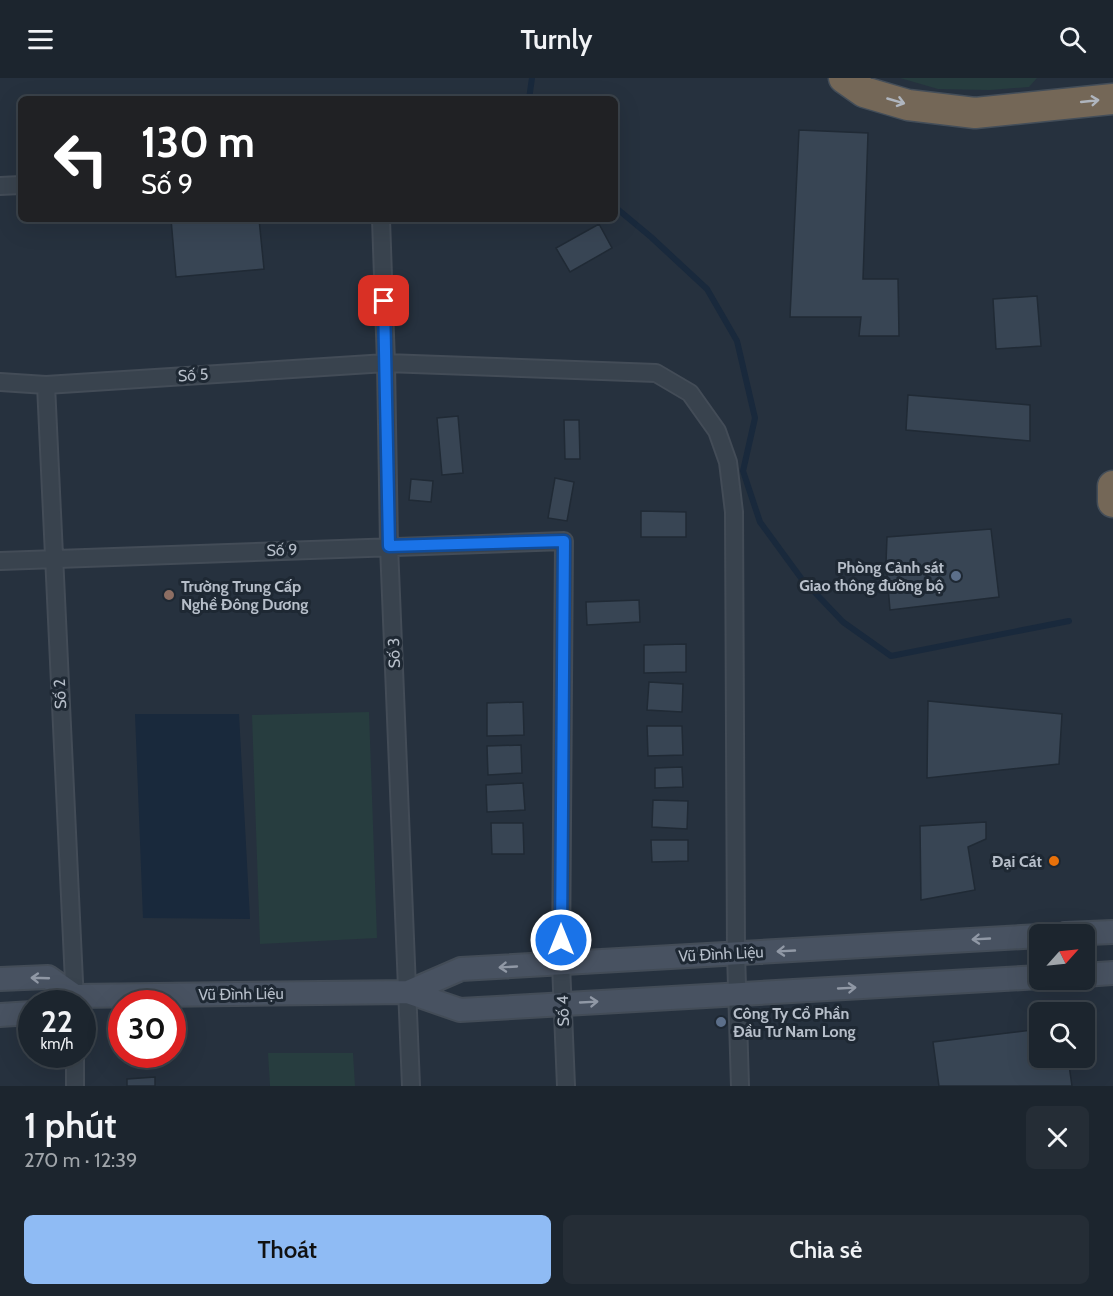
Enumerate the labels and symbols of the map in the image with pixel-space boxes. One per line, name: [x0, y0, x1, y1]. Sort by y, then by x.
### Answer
one-way arrow: [1079, 95, 1099, 106]
one-way arrow: [886, 96, 905, 108]
pin: [358, 275, 409, 326]
street label: Số 5: [177, 364, 209, 386]
street label: Số 9: [266, 540, 298, 560]
place label: Phòng Cảnh sát Giao thông đường bộ: [799, 558, 944, 595]
marker: Phòng Cảnh sát Giao thông đường bộ: [949, 569, 963, 583]
place label: Trường Trung Cấp Nghề Đông Dương: [181, 577, 308, 614]
marker: Trường Trung Cấp Nghề Đông Dương: [162, 588, 176, 602]
street label: Số 3: [384, 637, 404, 669]
street label: Số 2: [50, 678, 70, 710]
place label: Đại Cát: [992, 852, 1042, 871]
marker: Đại Cát: [1047, 854, 1061, 868]
position arrow: [529, 908, 593, 972]
north arrow: [1029, 924, 1095, 990]
one-way arrow: [972, 934, 992, 945]
street label: Vũ Đình Liệu: [678, 942, 764, 966]
one-way arrow: [777, 945, 797, 956]
one-way arrow: [498, 961, 518, 972]
one-way arrow: [31, 973, 50, 984]
one-way arrow: [836, 983, 856, 994]
street label: Vũ Đình Liệu: [198, 984, 284, 1004]
speed limit sign: 30: [108, 990, 186, 1068]
street label: Số 4: [553, 995, 573, 1027]
one-way arrow: [579, 997, 599, 1008]
place label: Công Ty Cổ Phần Đầu Tư Nam Long: [733, 1004, 856, 1041]
marker: Công Ty Cổ Phần Đầu Tư Nam Long: [714, 1015, 728, 1029]

